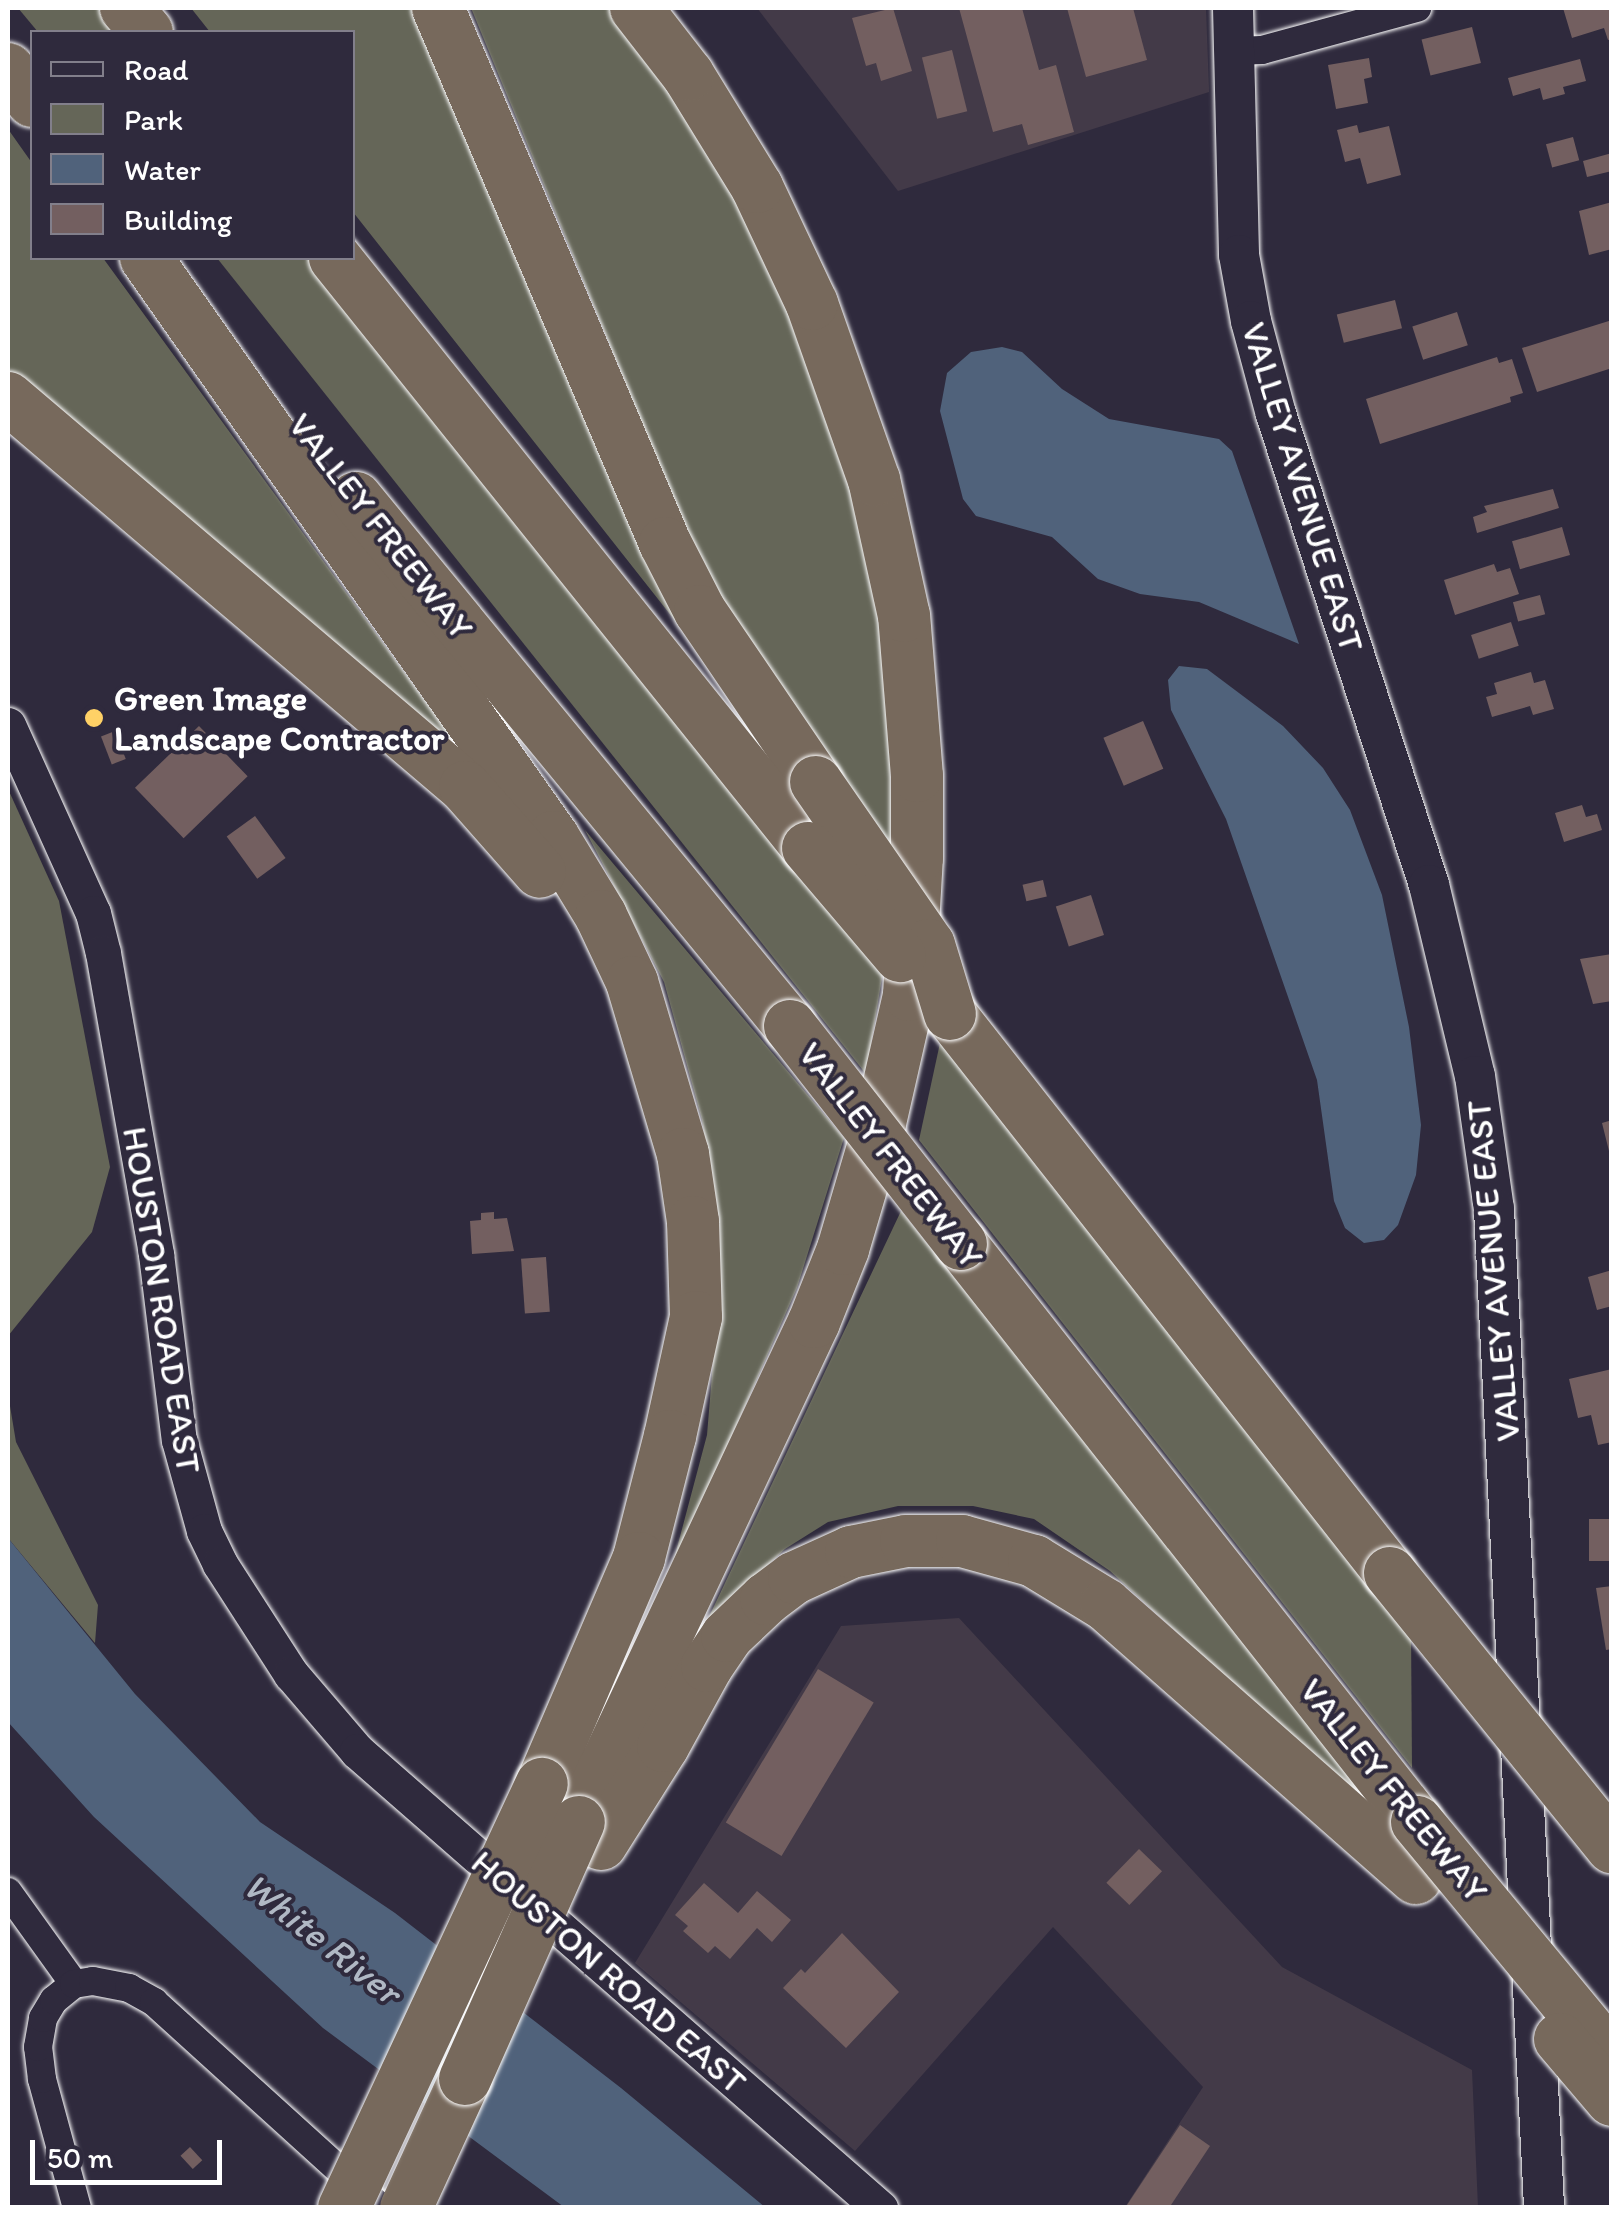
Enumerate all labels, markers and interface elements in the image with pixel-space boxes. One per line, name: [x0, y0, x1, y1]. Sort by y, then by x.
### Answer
legend: [30, 30, 355, 260]
text: Road: [124, 51, 189, 88]
text: Park: [124, 101, 183, 138]
text: Water: [124, 151, 201, 188]
text: Building: [124, 201, 232, 238]
street label: VALLEY AVENUE EAST: [1233, 318, 1373, 656]
street label: VALLEY FREEWAY: [280, 404, 482, 648]
place label: Green Image Landscape Contractor: [114, 677, 445, 759]
marker: Green Image Landscape Contractor: [83, 707, 105, 729]
street label: VALLEY FREEWAY: [790, 1033, 992, 1277]
street label: VALLEY AVENUE EAST: [1457, 1099, 1529, 1443]
street label: HOUSTON ROAD EAST: [114, 1124, 210, 1476]
street label: VALLEY FREEWAY: [1291, 1670, 1497, 1910]
street label: HOUSTON ROAD EAST: [464, 1842, 754, 2102]
water label: White River: [235, 1864, 409, 2014]
scale bar: [35, 2120, 228, 2182]
text: 50 m: [47, 2139, 113, 2176]

